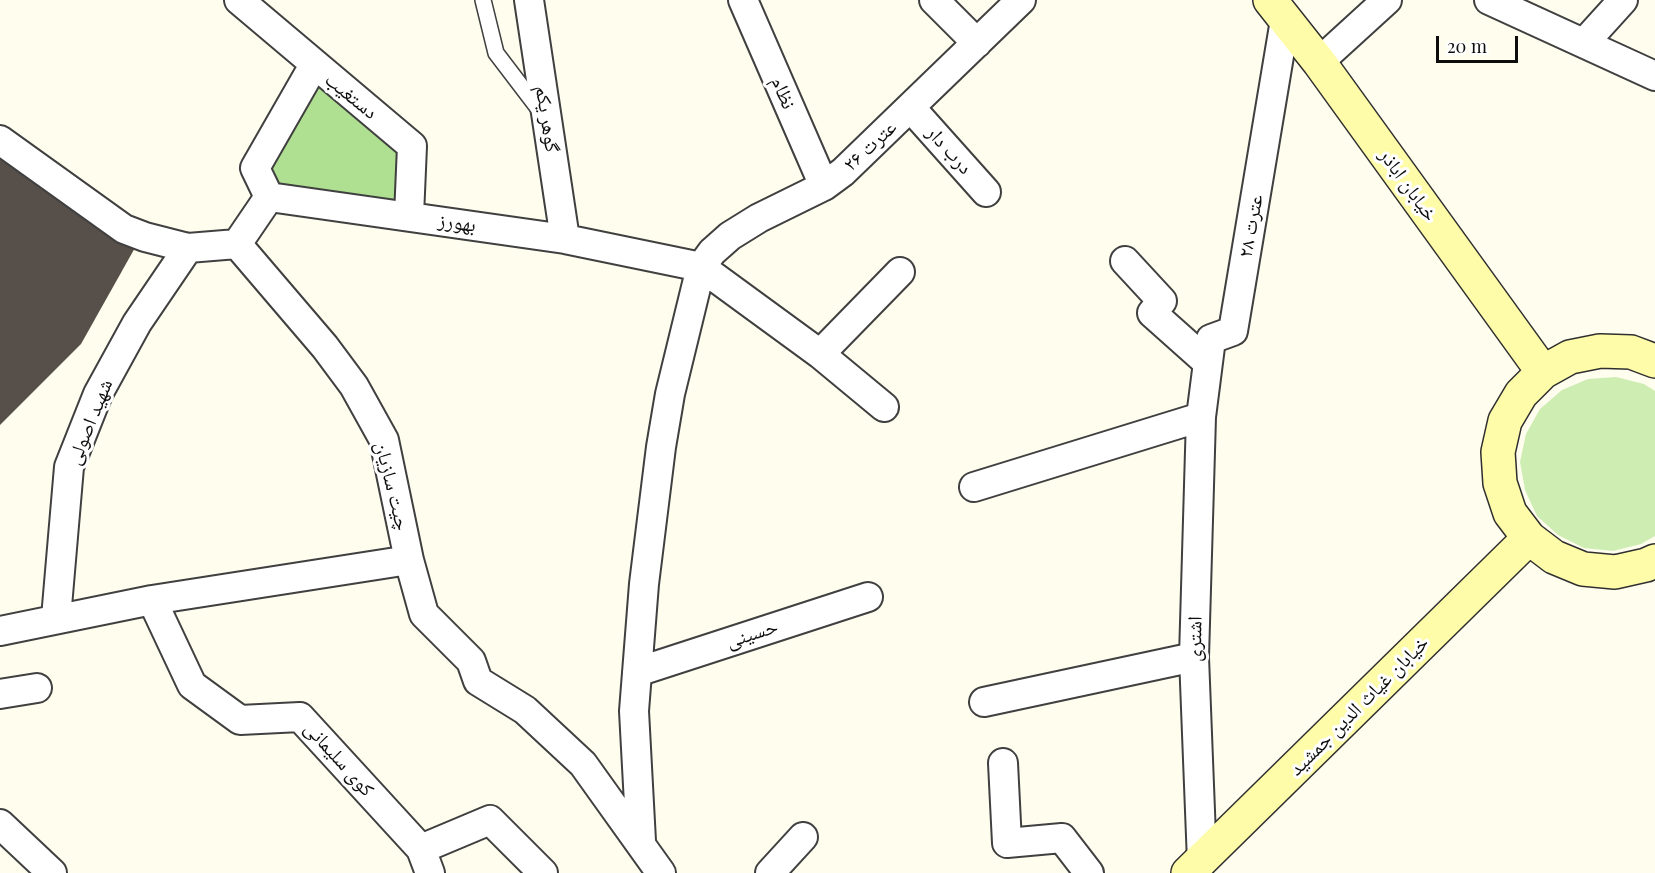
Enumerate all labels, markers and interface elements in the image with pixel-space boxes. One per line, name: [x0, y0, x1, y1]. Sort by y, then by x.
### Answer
scale bar: [1439, 24, 1522, 62]
text: 20 m: [1447, 34, 1487, 58]
street label: دستغیب: [320, 68, 382, 124]
street label: نظام: [766, 73, 800, 113]
street label: گوهر یکم: [530, 84, 564, 154]
street label: عترت ۲۶: [839, 115, 901, 177]
street label: درب دار: [921, 121, 977, 179]
street label: خیابان اباذر: [1374, 144, 1442, 226]
street label: عترت ۲۸: [1234, 193, 1268, 259]
street label: بهورز: [437, 208, 477, 238]
street label: شهید اصولی: [62, 376, 118, 468]
street label: چیت سازیان: [369, 439, 415, 533]
street label: حسینی: [723, 614, 781, 654]
street label: اشتری: [1183, 616, 1207, 662]
street label: خیابان غیاث الدین جمشید: [1284, 631, 1434, 781]
street label: کوی سلیمانی: [299, 716, 379, 802]

